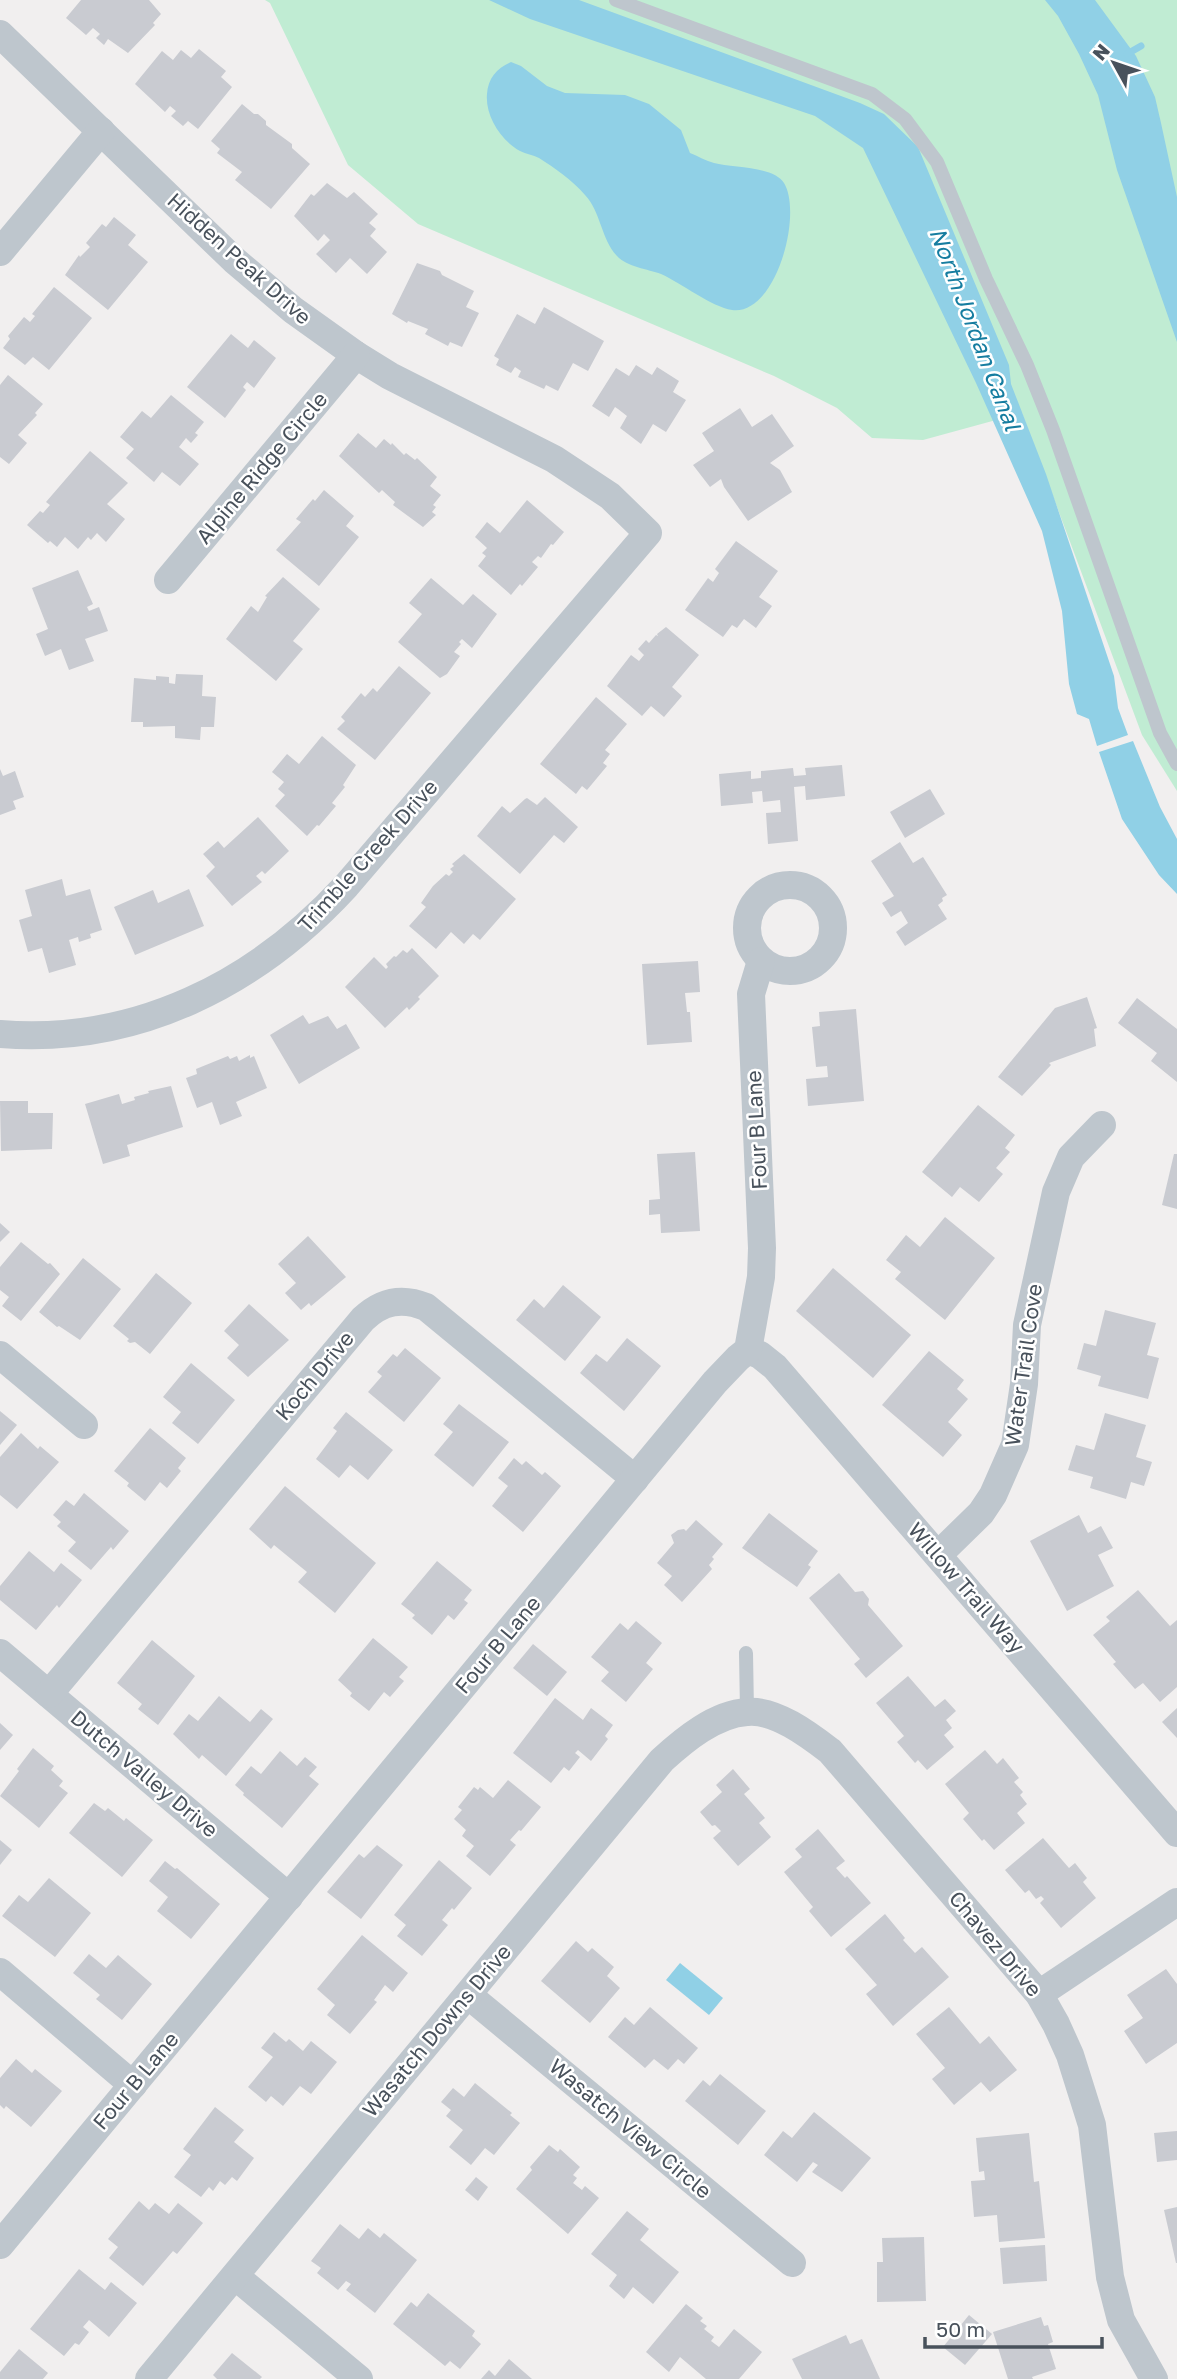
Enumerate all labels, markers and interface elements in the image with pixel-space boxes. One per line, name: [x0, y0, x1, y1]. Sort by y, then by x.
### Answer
north arrow: [1079, 28, 1149, 98]
text: N: [1087, 39, 1114, 65]
street label: Hidden Peak Drive: [162, 187, 317, 330]
water label: North Jordan Canal: [924, 223, 1028, 436]
street label: Alpine Ridge Circle: [190, 386, 332, 549]
street label: Trimble Creek Drive: [292, 774, 443, 937]
street label: Four B Lane: [740, 1070, 772, 1190]
street label: Water Trail Cove: [999, 1282, 1047, 1448]
street label: Koch Drive: [269, 1326, 359, 1425]
street label: Willow Trail Way: [903, 1517, 1031, 1658]
street label: Four B Lane: [449, 1590, 546, 1698]
street label: Dutch Valley Drive: [66, 1704, 224, 1842]
street label: Chavez Drive: [944, 1885, 1048, 2002]
street label: Wasatch Downs Drive: [356, 1939, 516, 2122]
street label: Four B Lane: [87, 2026, 184, 2134]
street label: Wasatch View Circle: [544, 2053, 717, 2204]
scale bar: [925, 2306, 1102, 2350]
text: 50 m: [936, 2316, 985, 2342]

